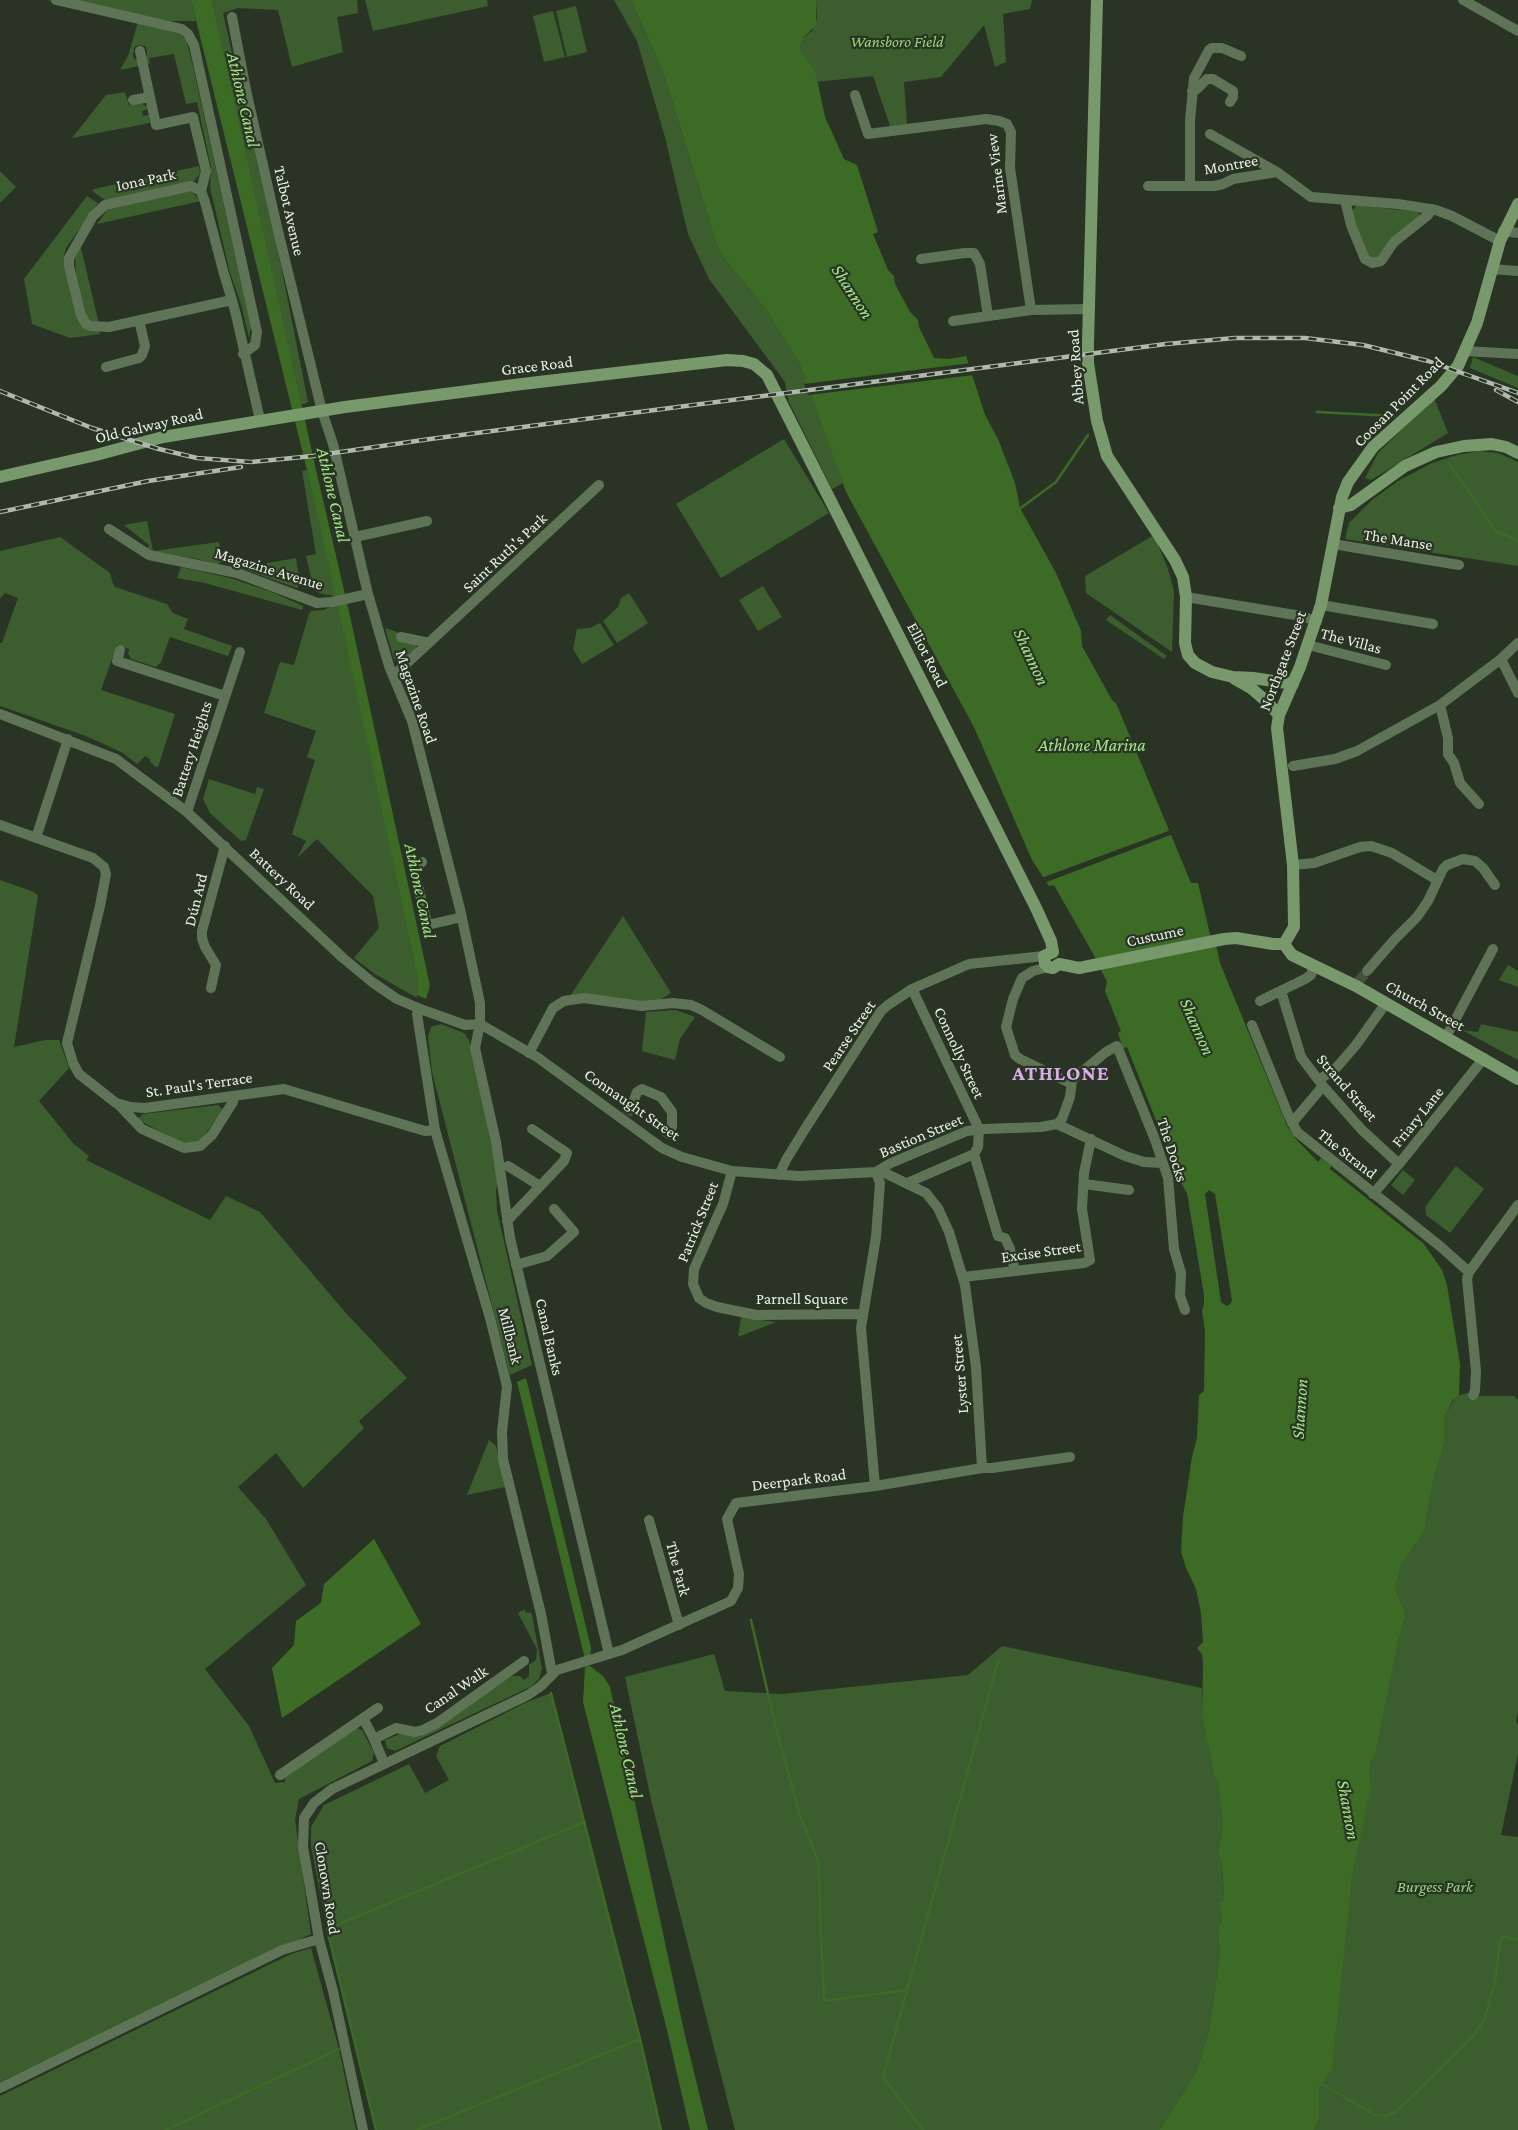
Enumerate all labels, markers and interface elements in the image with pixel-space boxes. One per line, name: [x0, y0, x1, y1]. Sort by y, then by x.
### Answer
park label: Wansboro Field: [850, 32, 944, 52]
water label: Athlone Canal: [222, 51, 264, 149]
street label: Marine View: [983, 133, 1011, 215]
street label: Montree: [1202, 151, 1260, 179]
street label: Iona Park: [115, 164, 177, 196]
street label: Talbot Avenue: [269, 164, 309, 258]
water label: Shannon: [826, 261, 878, 323]
street label: Abbey Road: [1064, 329, 1088, 405]
street label: Grace Road: [500, 352, 574, 380]
street label: Coosan Point Road: [1350, 353, 1448, 451]
street label: Old Galway Road: [93, 404, 205, 448]
water label: Athlone Canal: [312, 446, 354, 544]
street label: Saint Ruth's Park: [459, 509, 551, 597]
street label: The Manse: [1362, 525, 1434, 555]
street label: Magazine Avenue: [212, 543, 326, 595]
street label: Northgate Street: [1255, 608, 1311, 714]
street label: Elliot Road: [903, 619, 951, 691]
street label: The Villas: [1318, 624, 1384, 658]
water label: Shannon: [1008, 625, 1054, 689]
street label: Magazine Road: [391, 648, 441, 746]
street label: Battery Heights: [168, 699, 216, 799]
water label: Athlone Marina: [1038, 734, 1146, 756]
water label: Athlone Canal: [399, 842, 441, 940]
street label: Battery Road: [245, 844, 319, 914]
street label: Dún Ard: [180, 872, 212, 928]
street label: Custume: [1125, 921, 1185, 951]
street label: Church Street: [1382, 976, 1468, 1036]
water label: Shannon: [1175, 995, 1219, 1059]
street label: Pearse Street: [818, 997, 880, 1075]
street label: Connolly Street: [929, 1004, 989, 1102]
street label: Strand Street: [1313, 1050, 1381, 1126]
district label: ATHLONE: [1011, 1061, 1111, 1087]
street label: Connaught Street: [580, 1065, 684, 1145]
street label: St. Paul's Terrace: [144, 1068, 254, 1102]
street label: Friary Lane: [1388, 1083, 1448, 1151]
street label: Bastion Street: [876, 1110, 966, 1162]
street label: The Docks: [1153, 1115, 1191, 1185]
street label: The Strand: [1314, 1125, 1380, 1183]
street label: Patrick Street: [673, 1179, 723, 1265]
street label: Excise Street: [1000, 1237, 1082, 1267]
street label: Parnell Square: [756, 1289, 848, 1309]
street label: Canal Banks: [531, 1297, 567, 1377]
street label: Millbank: [494, 1306, 526, 1366]
street label: Lyster Street: [947, 1334, 973, 1414]
water label: Shannon: [1287, 1378, 1313, 1440]
street label: Deerpark Road: [751, 1465, 847, 1495]
street label: The Park: [662, 1540, 694, 1598]
street label: Canal Walk: [420, 1662, 492, 1718]
water label: Athlone Canal: [605, 1702, 647, 1800]
water label: Shannon: [1332, 1778, 1364, 1842]
street label: Clonown Road: [310, 1840, 344, 1936]
park label: Burgess Park: [1397, 1877, 1473, 1897]

